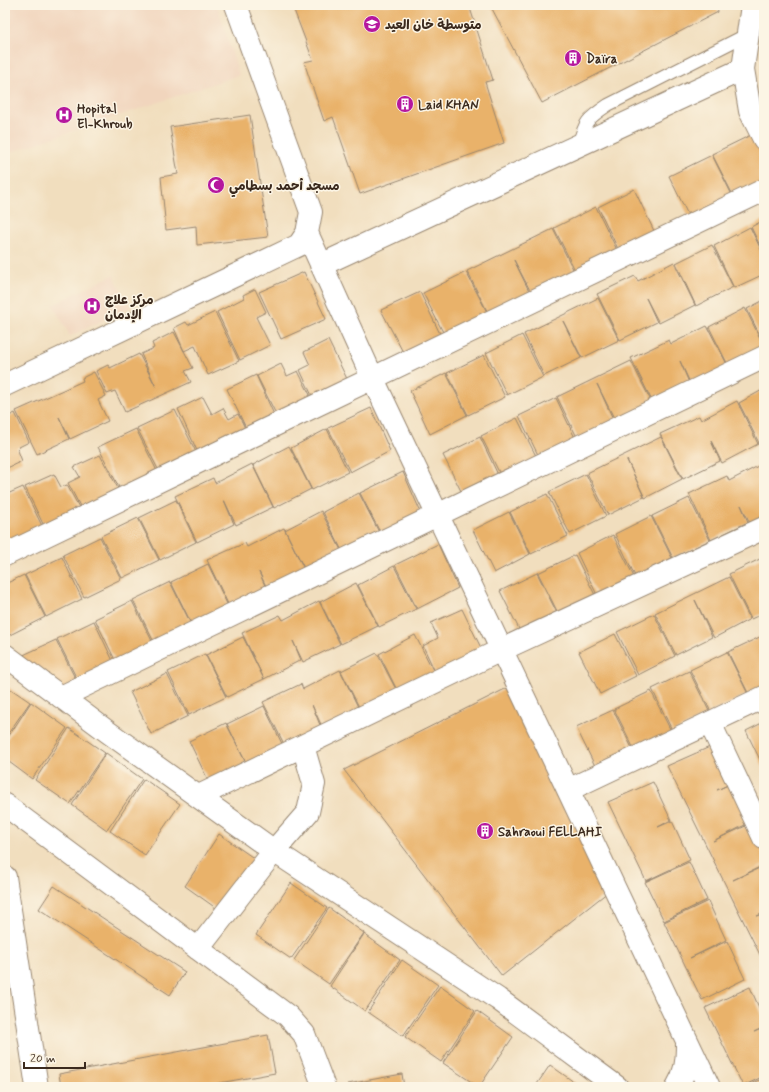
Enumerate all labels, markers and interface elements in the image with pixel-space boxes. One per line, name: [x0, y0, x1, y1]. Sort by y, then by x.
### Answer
school or university icon: متوسطة خان العيد: [362, 14, 382, 34]
place label: متوسطة خان العيد: [385, 17, 481, 34]
building icon: Daïra: [563, 48, 583, 68]
place label: Daïra: [586, 51, 618, 68]
building icon: Laid KHAN: [395, 94, 415, 114]
place label: Laid KHAN: [418, 97, 479, 114]
place label: Hopital El-Khroub: [77, 101, 133, 133]
hospital icon: Hopital El-Khroub: [54, 105, 74, 125]
mosque icon: مسجد أحمد بسطامي: [206, 175, 226, 195]
place label: مسجد أحمد بسطامي: [229, 177, 340, 198]
place label: مركز علاج الإدمان: [105, 292, 154, 324]
hospital icon: مركز علاج الإدمان: [82, 296, 102, 316]
building icon: Sahraoui FELLAHI: [475, 821, 495, 841]
place label: Sahraoui FELLAHI: [498, 824, 602, 841]
scale bar: [24, 1044, 85, 1070]
text: 20 m: [30, 1051, 56, 1067]

